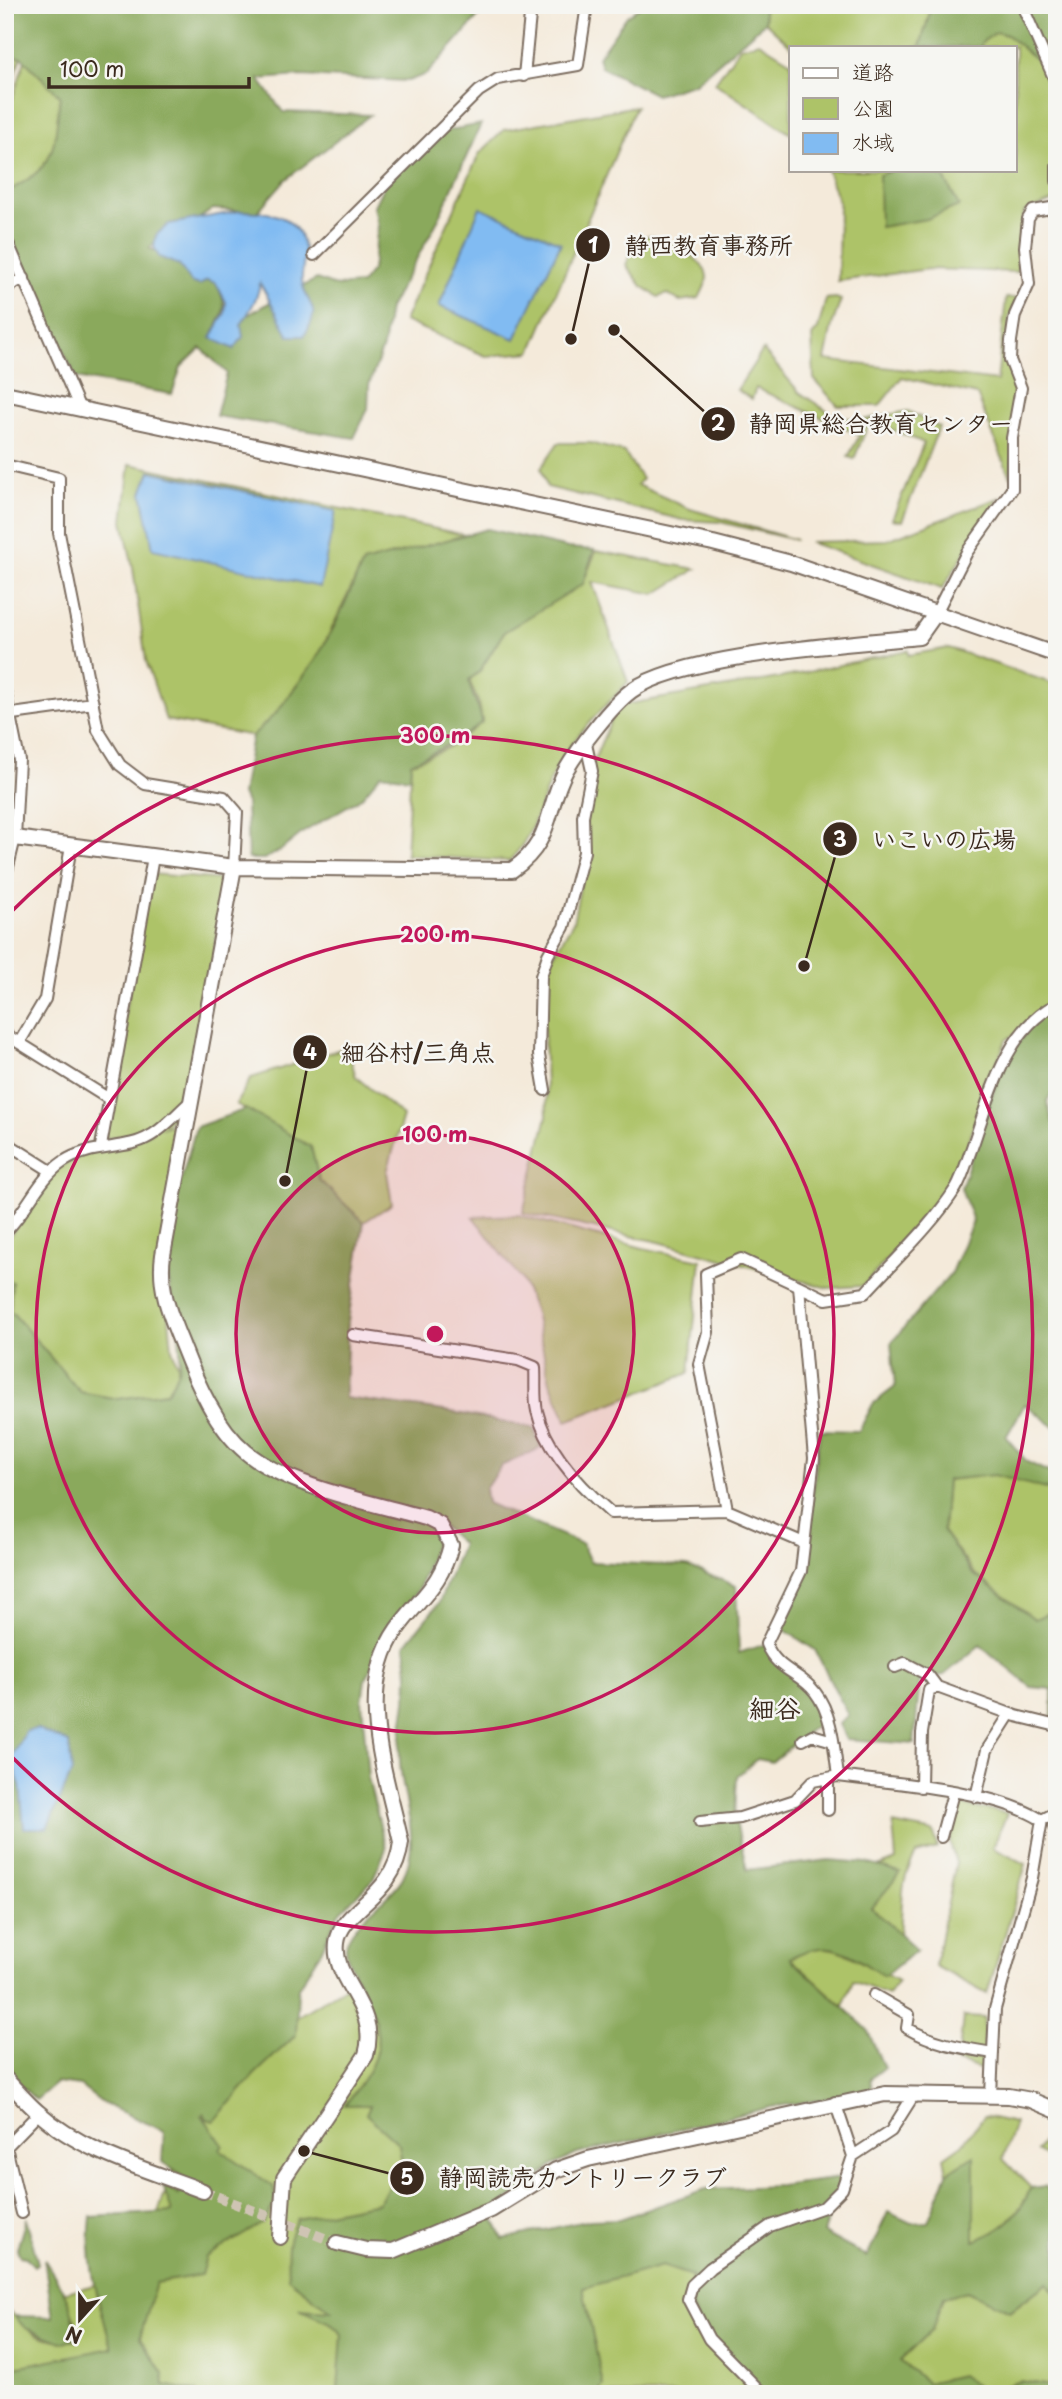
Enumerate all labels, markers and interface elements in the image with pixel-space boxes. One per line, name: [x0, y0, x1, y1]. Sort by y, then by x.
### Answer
scale bar: [49, 46, 248, 90]
legend: [789, 46, 1016, 172]
text: 100 m: [60, 52, 124, 84]
text: 道路: [852, 55, 894, 87]
text: 公園: [852, 91, 894, 123]
text: 水域: [852, 125, 894, 157]
callout: 静西教育事務所: [576, 223, 807, 268]
text: 静西教育事務所: [625, 226, 793, 262]
text: 1: [588, 228, 598, 260]
callout: 静岡県総合教育センター: [700, 402, 1027, 447]
text: 静岡県総合教育センター: [749, 404, 1013, 440]
text: 2: [711, 406, 726, 438]
text: 300 m: [400, 718, 470, 750]
callout: いこいの広場: [823, 817, 1030, 862]
text: いこいの広場: [872, 820, 1016, 856]
text: 3: [833, 822, 847, 854]
text: 200 m: [400, 917, 470, 949]
callout: 細谷村/三角点: [292, 1030, 509, 1075]
text: 細谷村/三角点: [341, 1033, 495, 1069]
text: 4: [303, 1035, 317, 1067]
text: 100 m: [402, 1117, 468, 1149]
centre of rings: [423, 1322, 447, 1346]
district label: 細谷: [749, 1688, 801, 1727]
callout: 静岡読売カントリークラブ: [390, 2155, 741, 2200]
text: 静岡読売カントリークラブ: [439, 2158, 727, 2194]
text: 5: [400, 2160, 414, 2192]
north arrow: [46, 2284, 116, 2354]
text: N: [62, 2320, 86, 2352]

